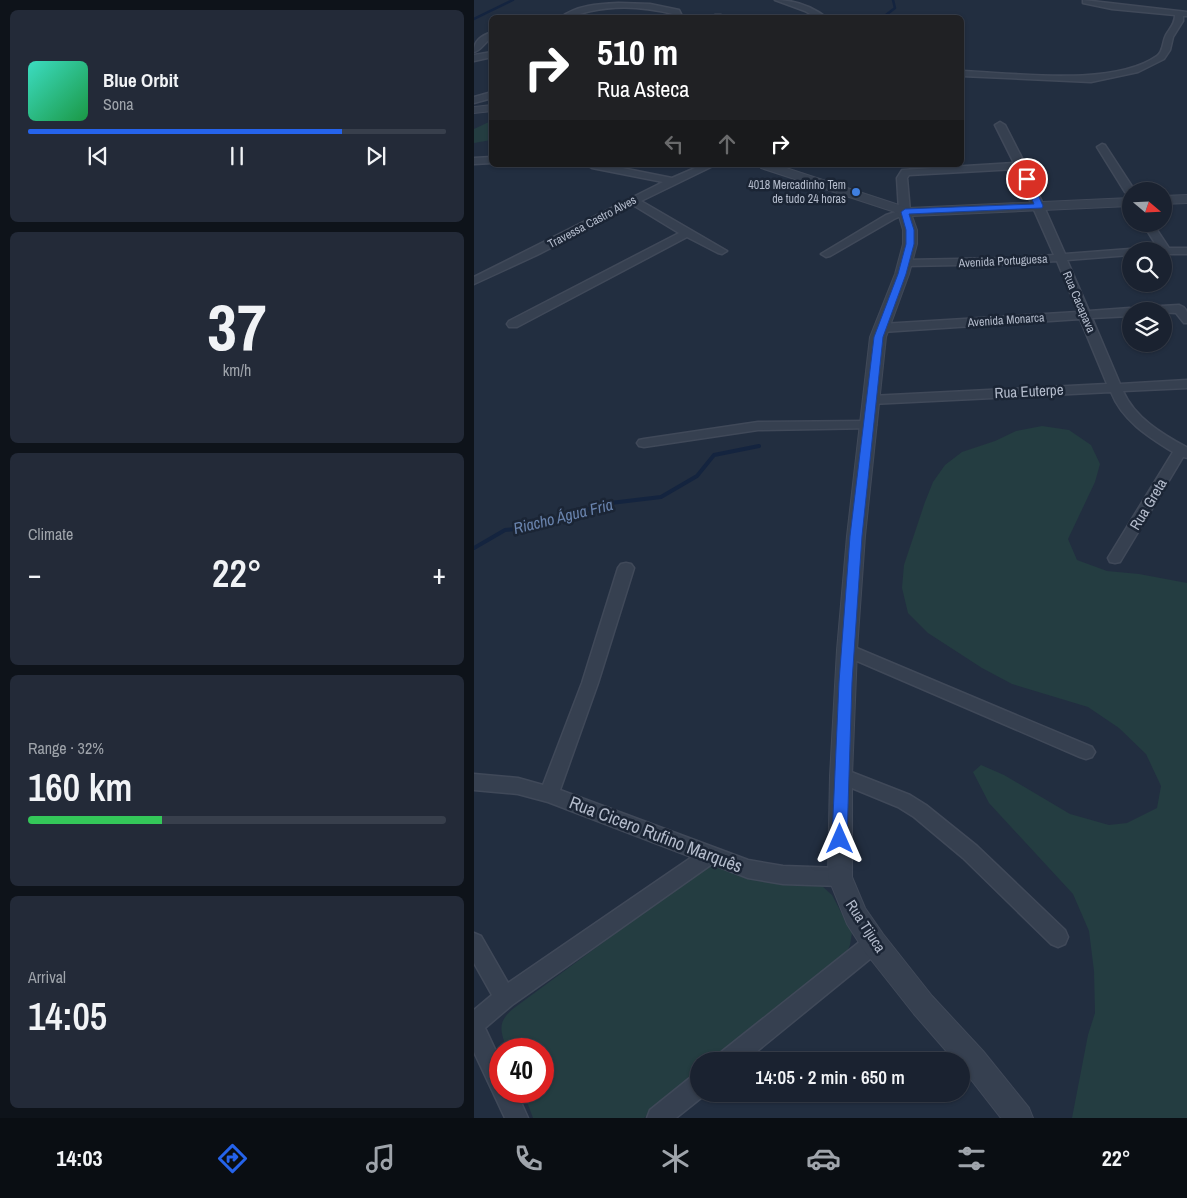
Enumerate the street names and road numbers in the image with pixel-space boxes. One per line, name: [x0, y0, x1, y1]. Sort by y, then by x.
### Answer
street label: Travessa Castro Alves: [545, 192, 639, 252]
street label: Avenida Portuguesa: [957, 251, 1048, 271]
street label: Rua Cacapava: [1059, 269, 1099, 336]
street label: Avenida Monarca: [966, 309, 1045, 331]
street label: Rua Euterpe: [994, 379, 1064, 403]
street label: Rua Greta: [1124, 474, 1172, 534]
street label: Rua Cicero Rufino Marquês: [566, 789, 746, 879]
street label: Rua Tijuca: [841, 896, 891, 957]

